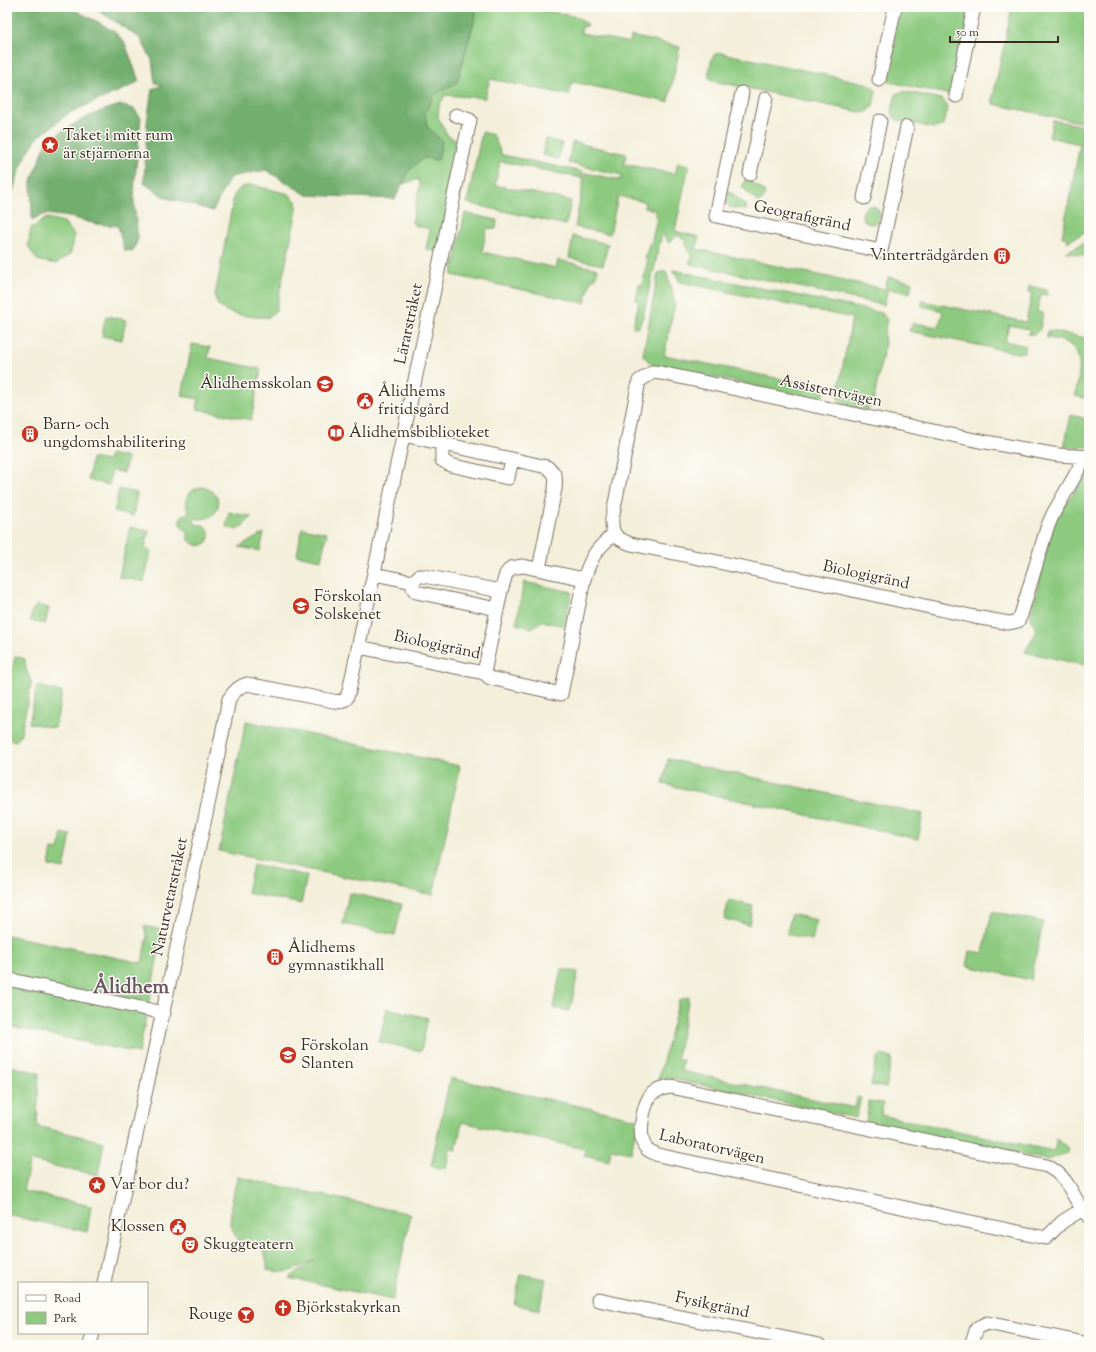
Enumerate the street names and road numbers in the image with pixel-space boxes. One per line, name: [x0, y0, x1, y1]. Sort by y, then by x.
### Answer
street label: Geografigränd: [751, 195, 853, 239]
street label: Lärarstråket: [390, 281, 430, 367]
street label: Assistentvägen: [778, 370, 885, 414]
street label: Biologigränd: [821, 556, 911, 596]
street label: Biologigränd: [392, 626, 482, 666]
street label: Naturvetarstråket: [147, 835, 195, 959]
street label: Laboratorvägen: [657, 1125, 768, 1171]
street label: Fysikgränd: [673, 1287, 751, 1325]

